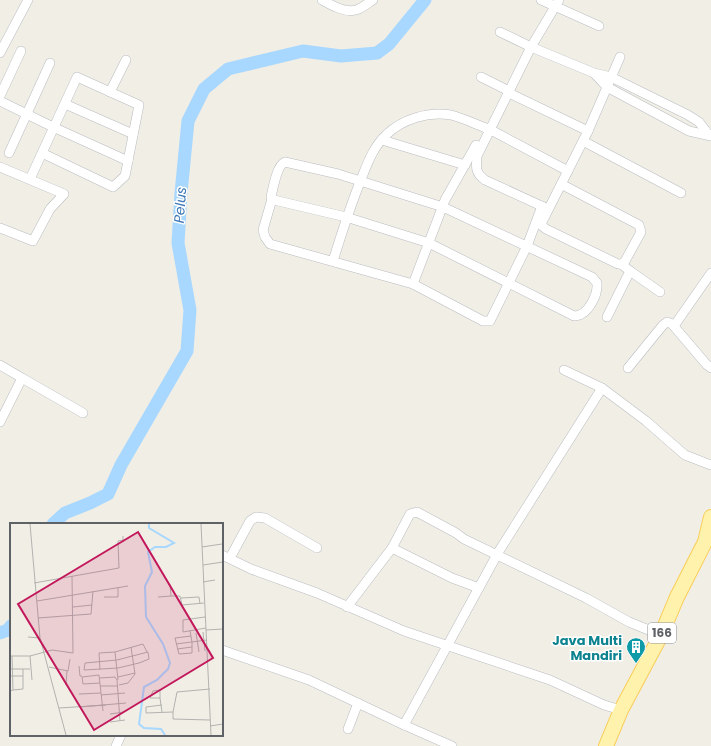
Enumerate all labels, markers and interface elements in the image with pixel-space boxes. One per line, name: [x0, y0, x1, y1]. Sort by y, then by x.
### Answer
water label: Pelus: [169, 186, 191, 224]
inset map: [10, 523, 223, 736]
road number: 166: [648, 623, 676, 643]
place label: Java Multi Mandiri: [552, 631, 622, 665]
building icon: Java Multi Mandiri: [625, 636, 647, 664]

